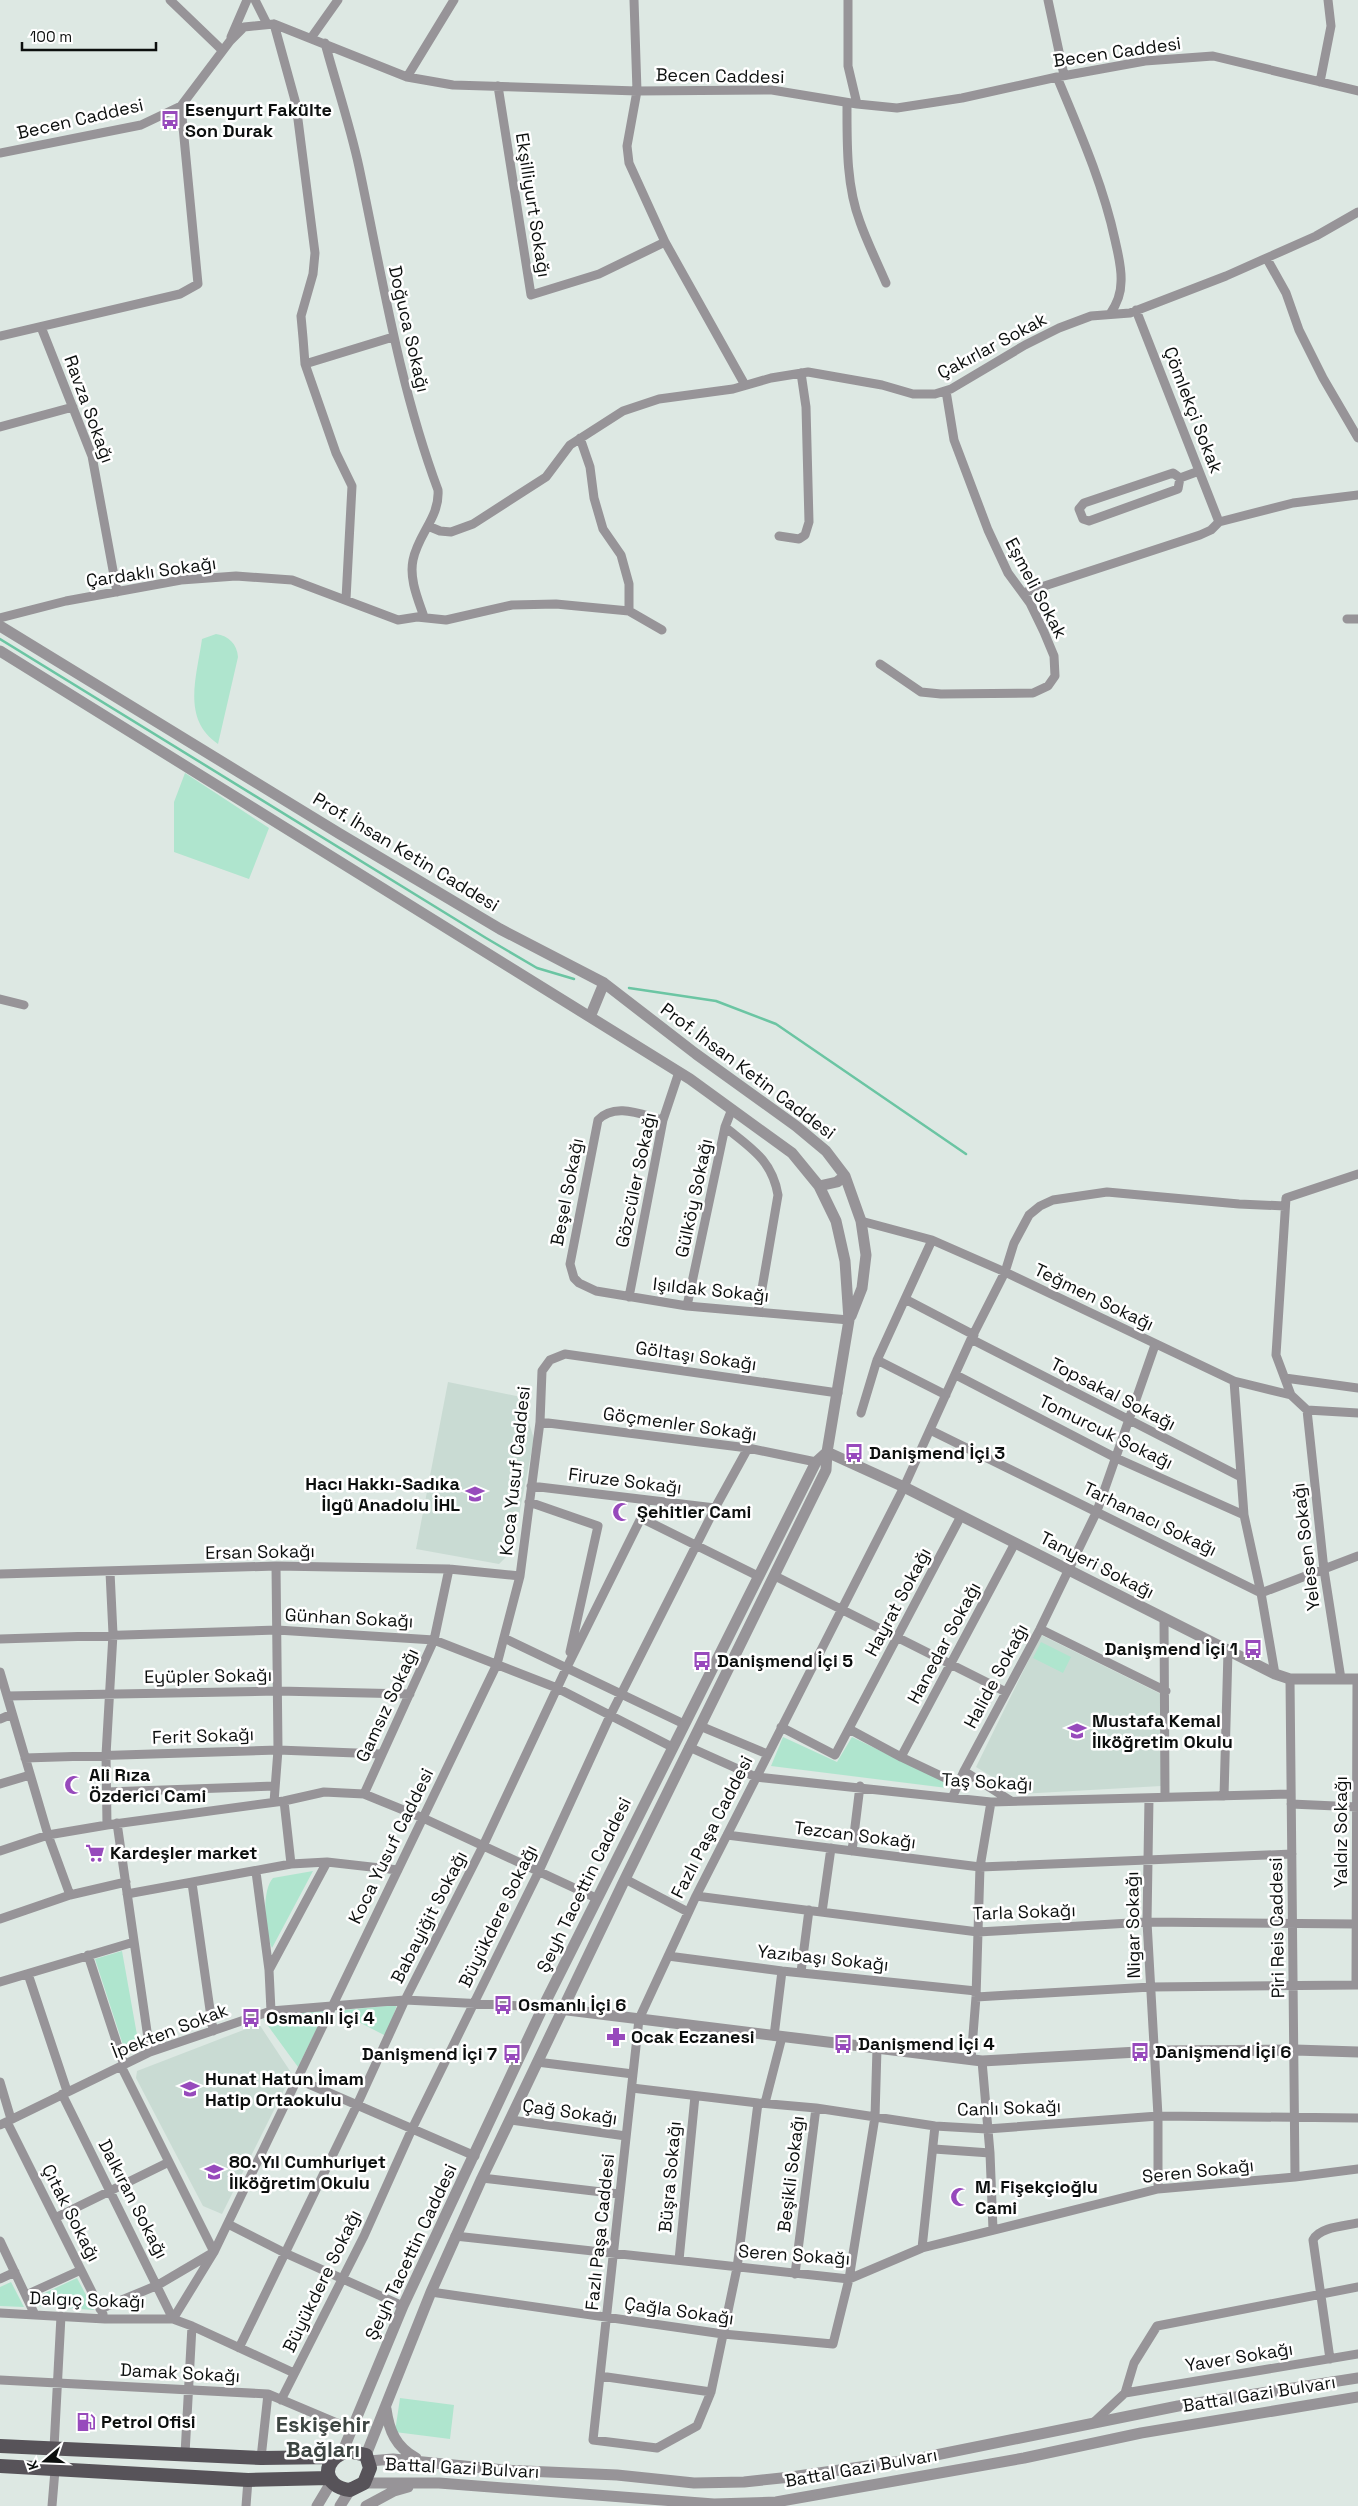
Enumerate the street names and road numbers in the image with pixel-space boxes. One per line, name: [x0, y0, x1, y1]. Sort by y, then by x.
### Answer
street label: Becen Caddesi: [1051, 31, 1182, 72]
street label: Becen Caddesi: [655, 63, 785, 88]
street label: Becen Caddesi: [14, 93, 145, 144]
street label: Ekşilliyurt Sokağı: [511, 131, 556, 279]
street label: Doğuca Sokağı: [384, 263, 435, 394]
street label: Çakırlar Sokak: [933, 307, 1051, 384]
street label: Çömlekçi Sokak: [1159, 343, 1228, 477]
street label: Ravza Sokağı: [59, 352, 120, 466]
street label: Eşmeli Sokak: [1000, 533, 1073, 642]
street label: Çardaklı Sokağı: [84, 551, 217, 592]
street label: Prof. İhsan Ketin Caddesi: [309, 787, 504, 916]
street label: Prof. İhsan Ketin Caddesi: [656, 997, 840, 1144]
street label: Gözcüler Sokağı: [610, 1110, 661, 1250]
street label: Beşel Sokağı: [545, 1136, 588, 1248]
street label: Gülköy Sokağı: [670, 1136, 717, 1259]
street label: Teğmen Sokağı: [1031, 1258, 1158, 1335]
street label: Işıldak Sokağı: [652, 1272, 770, 1307]
street label: Göltaşı Sokağı: [634, 1336, 758, 1375]
street label: Topsakal Sokağı: [1047, 1352, 1180, 1435]
street label: Koca Yusuf Caddesi: [494, 1385, 535, 1557]
street label: Tomurcuk Sokağı: [1035, 1389, 1177, 1474]
street label: Göçmenler Sokağı: [602, 1401, 758, 1446]
street label: Firuze Sokağı: [567, 1462, 683, 1499]
street label: Tarhanacı Sokağı: [1079, 1476, 1221, 1561]
street label: Yelesen Sokağı: [1286, 1482, 1325, 1612]
street label: Tanyeri Sokağı: [1036, 1526, 1158, 1603]
street label: Ersan Sokağı: [205, 1539, 315, 1564]
street label: Hayrat Sokağı: [859, 1543, 936, 1660]
street label: Hanedar Sokağı: [902, 1578, 985, 1708]
street label: Günhan Sokağı: [284, 1603, 414, 1632]
street label: Halide Sokağı: [958, 1619, 1033, 1732]
street label: Gamsız Sokağı: [350, 1644, 423, 1766]
street label: Eyüpler Sokağı: [144, 1663, 272, 1688]
street label: Ferit Sokağı: [152, 1722, 254, 1749]
street label: Fazlı Paşa Caddesi: [666, 1751, 758, 1902]
street label: Koca Yusuf Caddesi: [343, 1764, 438, 1927]
street label: Taş Sokağı: [941, 1768, 1033, 1795]
street label: Yaldız Sokağı: [1329, 1776, 1352, 1888]
street label: Şeyh Tacettin Caddesi: [531, 1793, 636, 1976]
street label: Tezcan Sokağı: [793, 1816, 917, 1853]
street label: Büyükdere Sokağı: [453, 1841, 542, 1991]
street label: Babayiğit Sokağı: [385, 1847, 472, 1987]
street label: Piri Reis Caddesi: [1264, 1857, 1289, 1999]
street label: Nigar Sokağı: [1120, 1871, 1145, 1979]
street label: Tarla Sokağı: [972, 1898, 1076, 1925]
street label: Yazıbaşı Sokağı: [756, 1939, 890, 1976]
street label: İpekten Sokak: [109, 1998, 231, 2063]
street label: Çağ Sokağı: [521, 2093, 619, 2130]
street label: Canlı Sokağı: [957, 2094, 1061, 2121]
street label: Beşikli Sokağı: [772, 2114, 809, 2234]
street label: Büşra Sokağı: [653, 2120, 686, 2234]
street label: Dalkıran Sokağı: [93, 2135, 173, 2262]
street label: Fazlı Paşa Caddesi: [580, 2152, 619, 2311]
street label: Seren Sokağı: [1141, 2153, 1255, 2188]
street label: Çıtak Sokağı: [37, 2160, 106, 2265]
street label: Şeyh Tacettin Caddesi: [360, 2160, 462, 2344]
street label: Büyükdere Sokağı: [277, 2206, 366, 2356]
street label: Seren Sokağı: [737, 2239, 851, 2270]
street label: Dalgıç Sokağı: [29, 2286, 145, 2313]
street label: Çağla Sokağı: [623, 2291, 735, 2330]
street label: Yaver Sokağı: [1184, 2337, 1294, 2376]
street label: Damak Sokağı: [119, 2358, 241, 2387]
street label: Battal Gazi Bulvarı: [1181, 2370, 1337, 2417]
street label: Battal Gazi Bulvarı: [783, 2443, 939, 2492]
street label: Battal Gazi Bulvarı: [384, 2452, 540, 2483]

